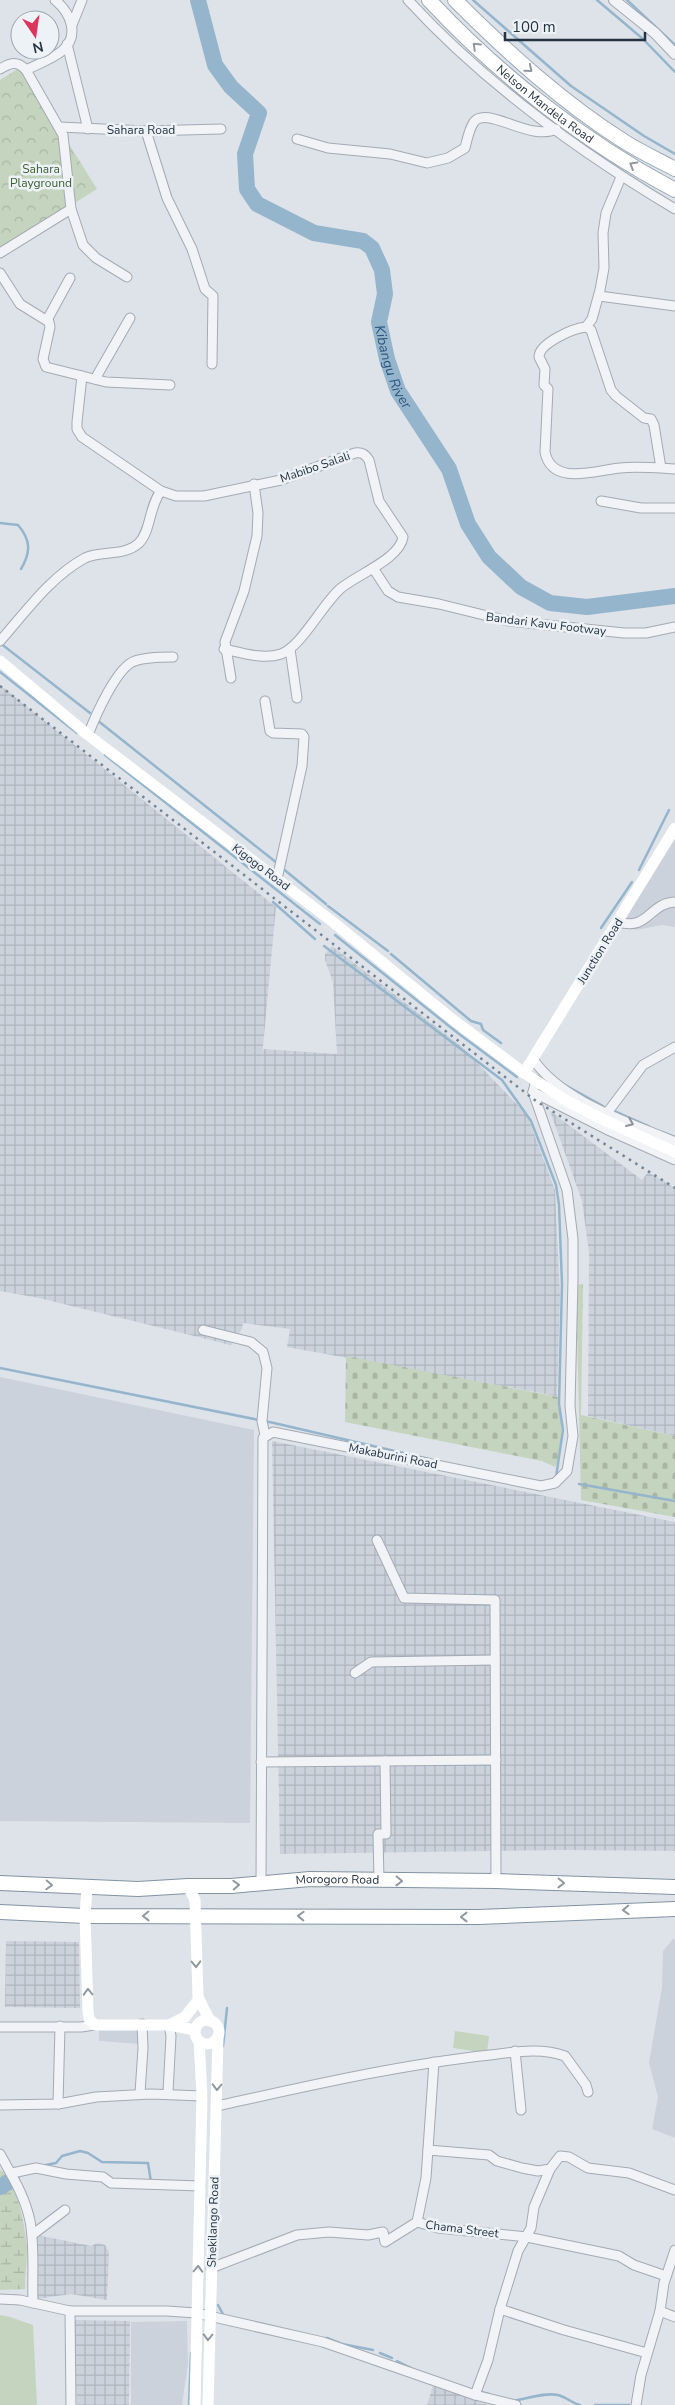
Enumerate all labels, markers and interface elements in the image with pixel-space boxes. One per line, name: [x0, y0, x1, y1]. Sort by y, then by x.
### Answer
north arrow: [10, 10, 60, 60]
scale bar: [505, 10, 645, 42]
text: 100 m: [512, 17, 556, 37]
text: N: [31, 37, 45, 58]
one-way arrow: [472, 43, 481, 52]
street label: Nelson Mandela Road: [493, 61, 597, 147]
one-way arrow: [523, 63, 532, 71]
street label: Sahara Road: [107, 122, 175, 138]
park label: Sahara Playground: [10, 161, 72, 191]
one-way arrow: [629, 162, 638, 172]
water label: Kibangu River: [370, 323, 417, 413]
street label: Mabibo Salali: [278, 448, 352, 486]
street label: Bandari Kavu Footway: [485, 609, 608, 639]
street label: Kigogo Road: [229, 840, 293, 894]
street label: Junction Road: [573, 915, 627, 988]
one-way arrow: [625, 1117, 634, 1127]
street label: Makaburini Road: [347, 1440, 439, 1472]
street label: Morogoro Road: [295, 1871, 379, 1888]
one-way arrow: [395, 1876, 403, 1886]
one-way arrow: [558, 1878, 565, 1888]
one-way arrow: [45, 1880, 53, 1891]
one-way arrow: [233, 1880, 241, 1891]
one-way arrow: [622, 1905, 630, 1916]
one-way arrow: [297, 1910, 305, 1921]
one-way arrow: [142, 1911, 150, 1921]
one-way arrow: [460, 1912, 468, 1922]
one-way arrow: [191, 1960, 202, 1968]
one-way arrow: [82, 1988, 93, 1996]
one-way arrow: [212, 2083, 223, 2091]
street label: Shekilango Road: [203, 2176, 223, 2268]
street label: Chama Street: [424, 2217, 500, 2242]
one-way arrow: [193, 2265, 204, 2273]
one-way arrow: [203, 2333, 214, 2341]

